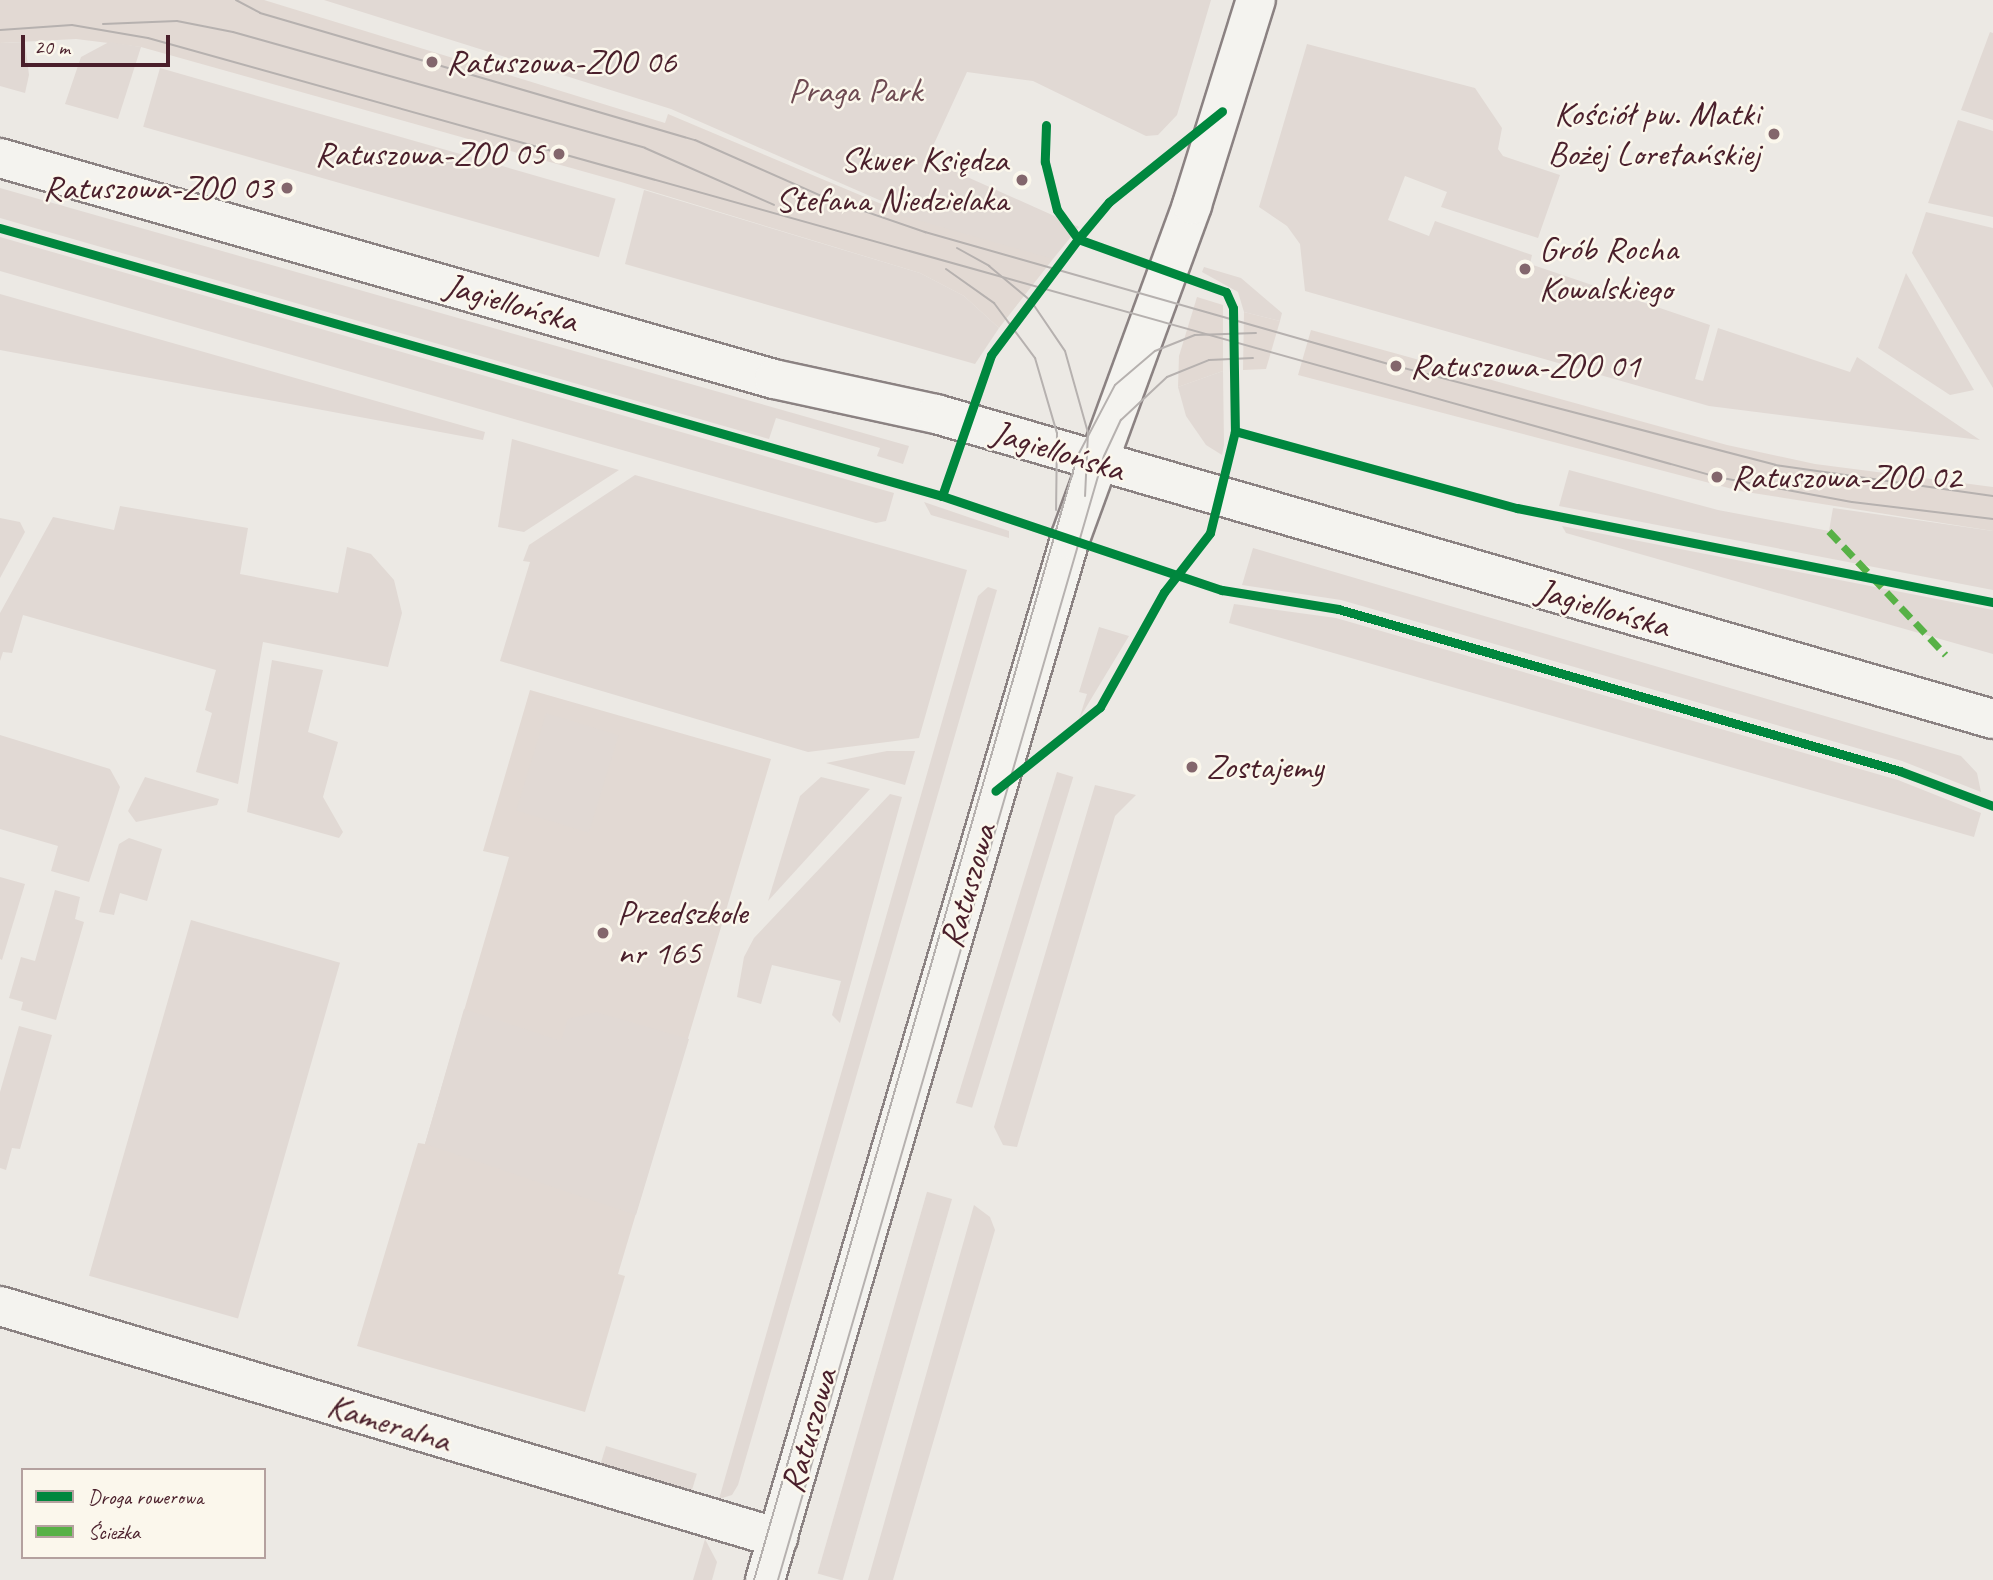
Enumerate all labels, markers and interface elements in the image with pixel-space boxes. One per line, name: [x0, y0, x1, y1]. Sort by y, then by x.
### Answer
scale bar: [24, 21, 173, 65]
text: 20 m: [34, 34, 70, 60]
place label: Ratuszowa-ZOO 06: [446, 41, 676, 83]
marker: Ratuszowa-ZOO 06: [424, 54, 440, 70]
park label: Praga Park: [788, 70, 922, 112]
place label: Kościół pw. Matki Bożej Loretańskiej: [1549, 93, 1760, 175]
marker: Kościół pw. Matki Bożej Loretańskiej: [1766, 126, 1782, 142]
place label: Ratuszowa-ZOO 05: [315, 133, 545, 175]
place label: Skwer Księdza Stefana Niedzielaka: [775, 139, 1008, 221]
marker: Ratuszowa-ZOO 05: [551, 146, 567, 162]
place label: Ratuszowa-ZOO 03: [43, 167, 273, 209]
marker: Skwer Księdza Stefana Niedzielaka: [1014, 172, 1030, 188]
marker: Ratuszowa-ZOO 03: [279, 180, 295, 196]
place label: Grób Rocha Kowalskiego: [1539, 228, 1678, 310]
marker: Grób Rocha Kowalskiego: [1517, 261, 1533, 277]
street label: Jagiellońska: [440, 264, 582, 342]
place label: Ratuszowa-ZOO 01: [1410, 345, 1640, 387]
marker: Ratuszowa-ZOO 01: [1388, 358, 1404, 374]
street label: Jagiellońska: [987, 411, 1129, 491]
place label: Ratuszowa-ZOO 02: [1731, 456, 1961, 498]
marker: Ratuszowa-ZOO 02: [1709, 469, 1725, 485]
street label: Jagiellońska: [1532, 569, 1674, 647]
place label: Zostajemy: [1206, 746, 1323, 788]
marker: Zostajemy: [1184, 759, 1200, 775]
street label: Ratuszowa: [930, 819, 1006, 953]
place label: Przedszkole nr 165: [617, 892, 747, 974]
marker: Przedszkole nr 165: [595, 925, 611, 941]
street label: Ratuszowa: [771, 1364, 847, 1498]
street label: Kameralna: [323, 1384, 455, 1462]
legend: [21, 1468, 266, 1559]
text: Droga rowerowa: [88, 1484, 203, 1510]
text: Ścieżka: [88, 1519, 140, 1545]

